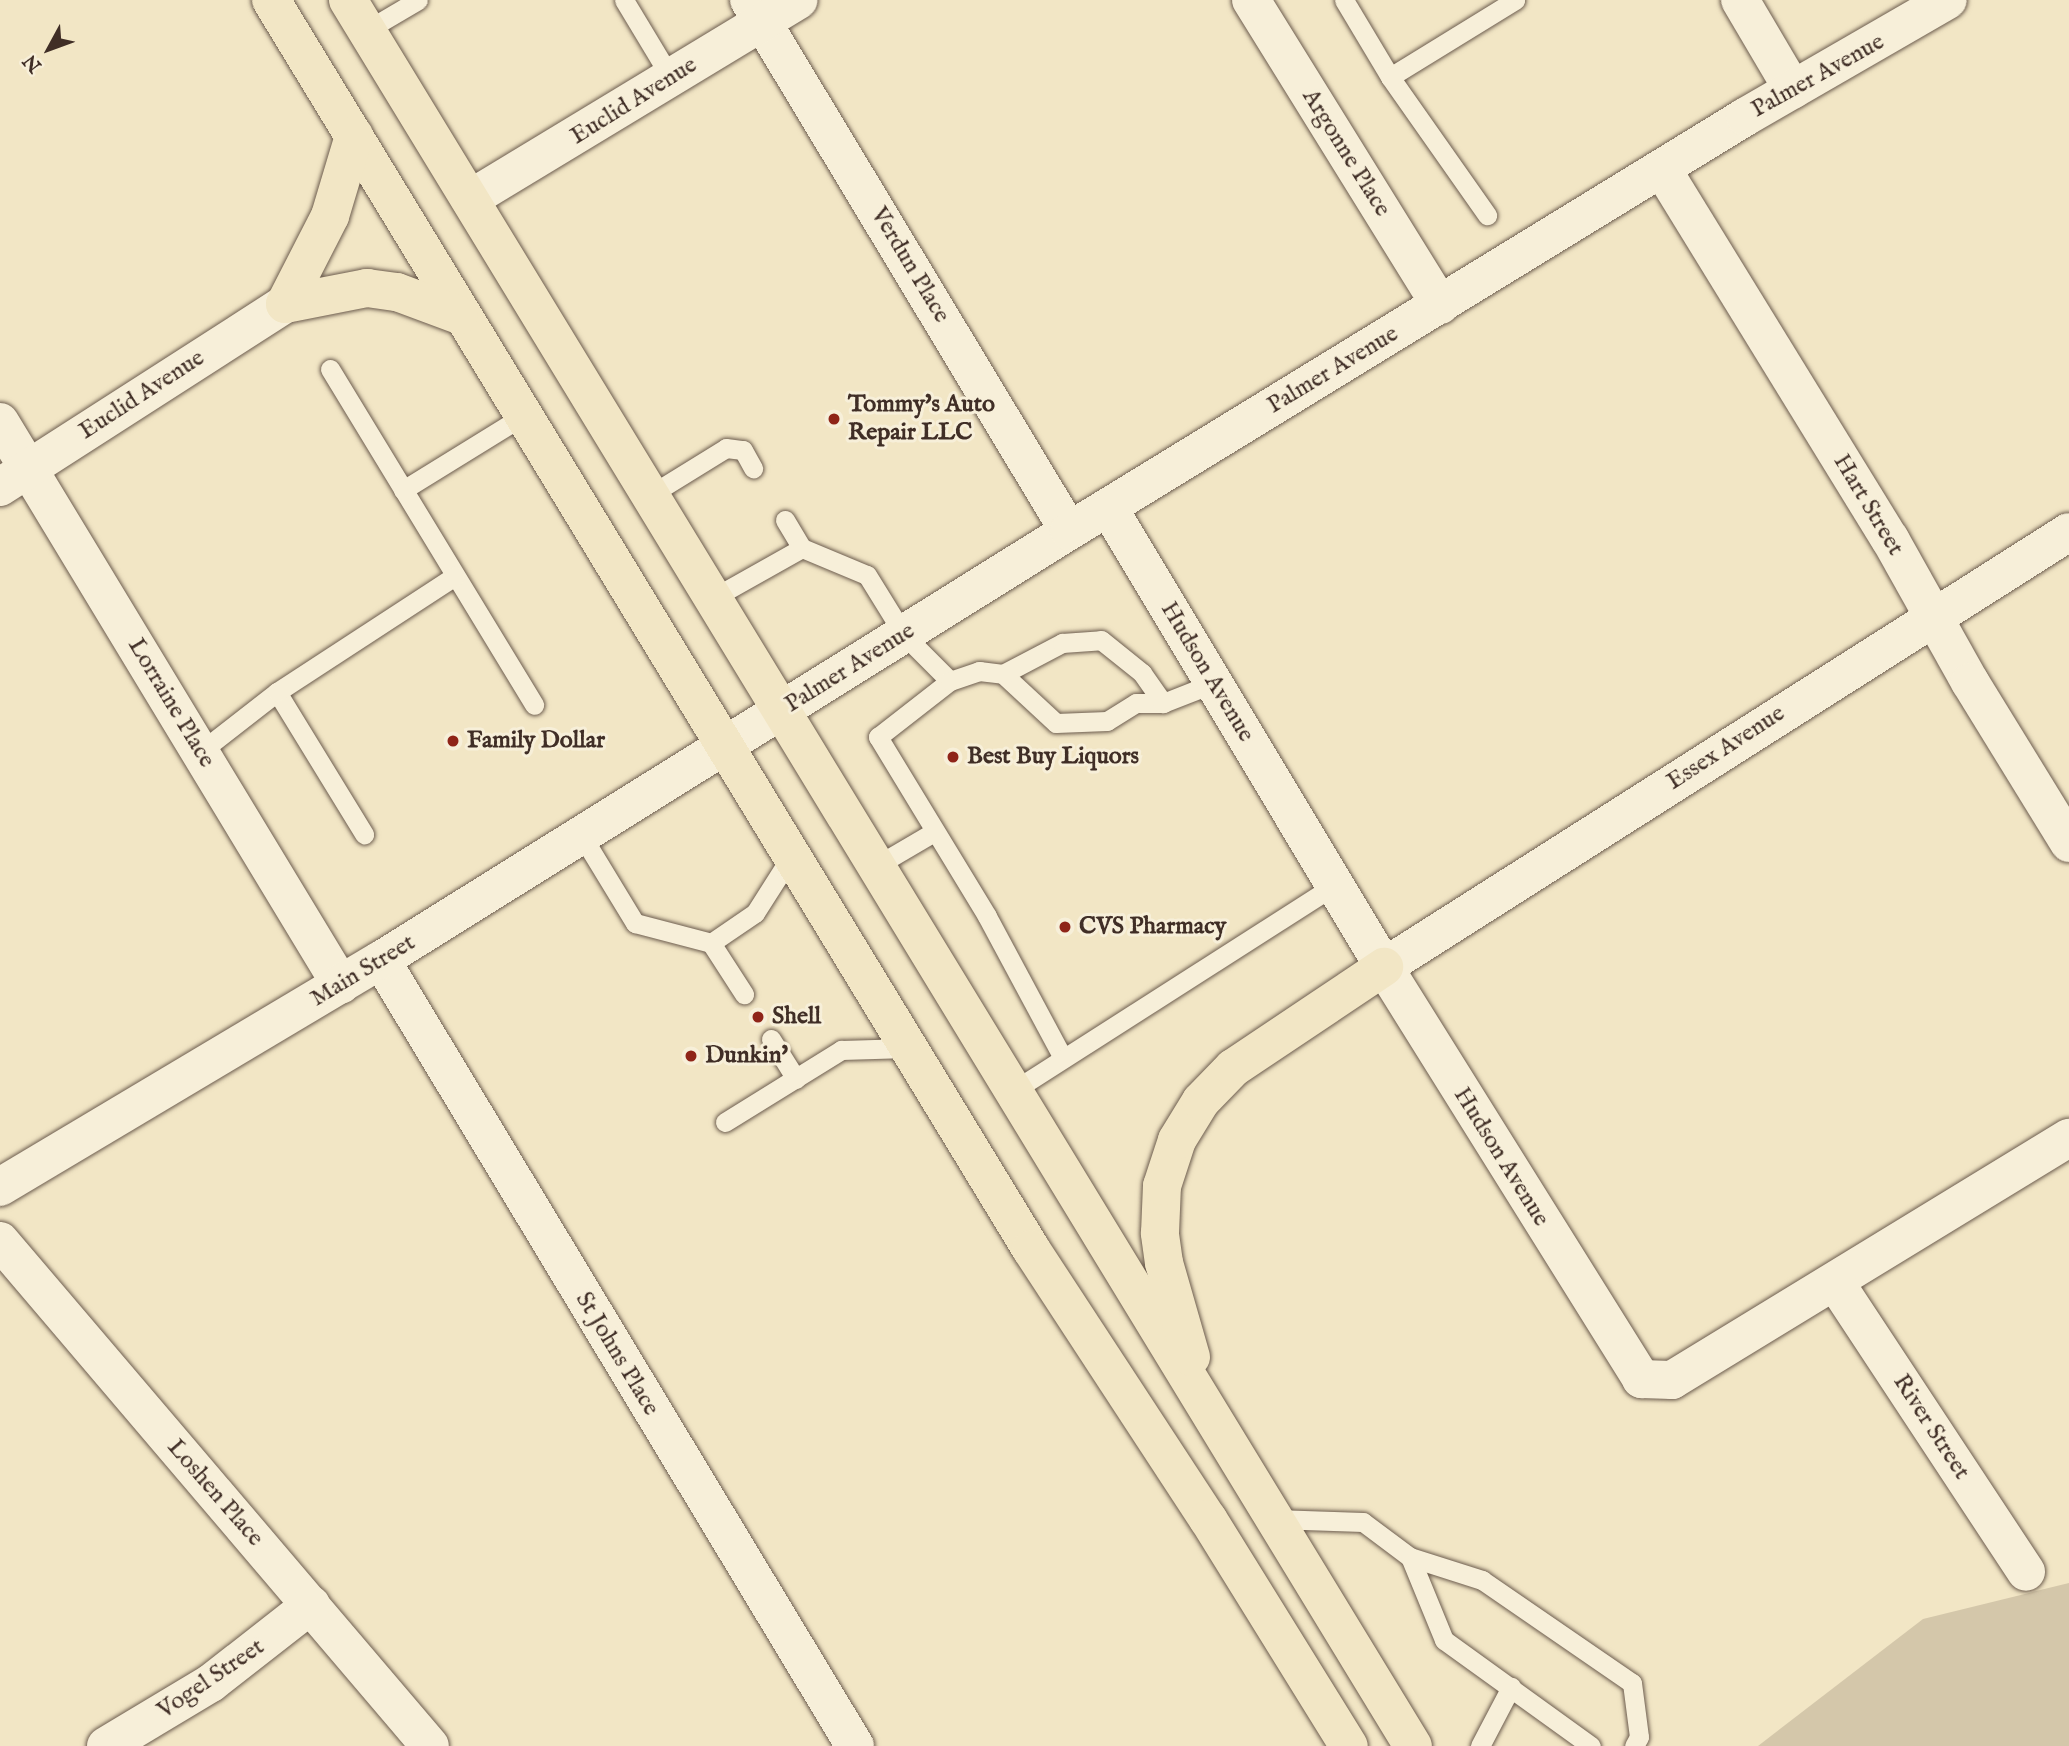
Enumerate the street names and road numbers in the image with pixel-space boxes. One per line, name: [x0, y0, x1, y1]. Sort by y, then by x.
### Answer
street label: Palmer Avenue: [1747, 28, 1889, 124]
street label: Euclid Avenue: [565, 51, 703, 151]
street label: Argonne Place: [1295, 84, 1397, 222]
street label: Verdun Place: [864, 202, 956, 328]
street label: Palmer Avenue: [1262, 320, 1404, 420]
street label: Euclid Avenue: [74, 344, 210, 446]
street label: Hart Street: [1827, 449, 1909, 561]
street label: Hudson Avenue: [1154, 597, 1260, 747]
street label: Palmer Avenue: [780, 617, 920, 719]
street label: Lorraine Place: [121, 633, 221, 773]
street label: Essex Avenue: [1662, 699, 1790, 797]
street label: Main Street: [305, 929, 421, 1013]
street label: Hudson Avenue: [1447, 1082, 1555, 1232]
street label: St Johns Place: [569, 1287, 665, 1421]
street label: River Street: [1886, 1369, 1976, 1485]
street label: Loshen Place: [161, 1434, 269, 1552]
street label: Vogel Street: [152, 1633, 270, 1725]

